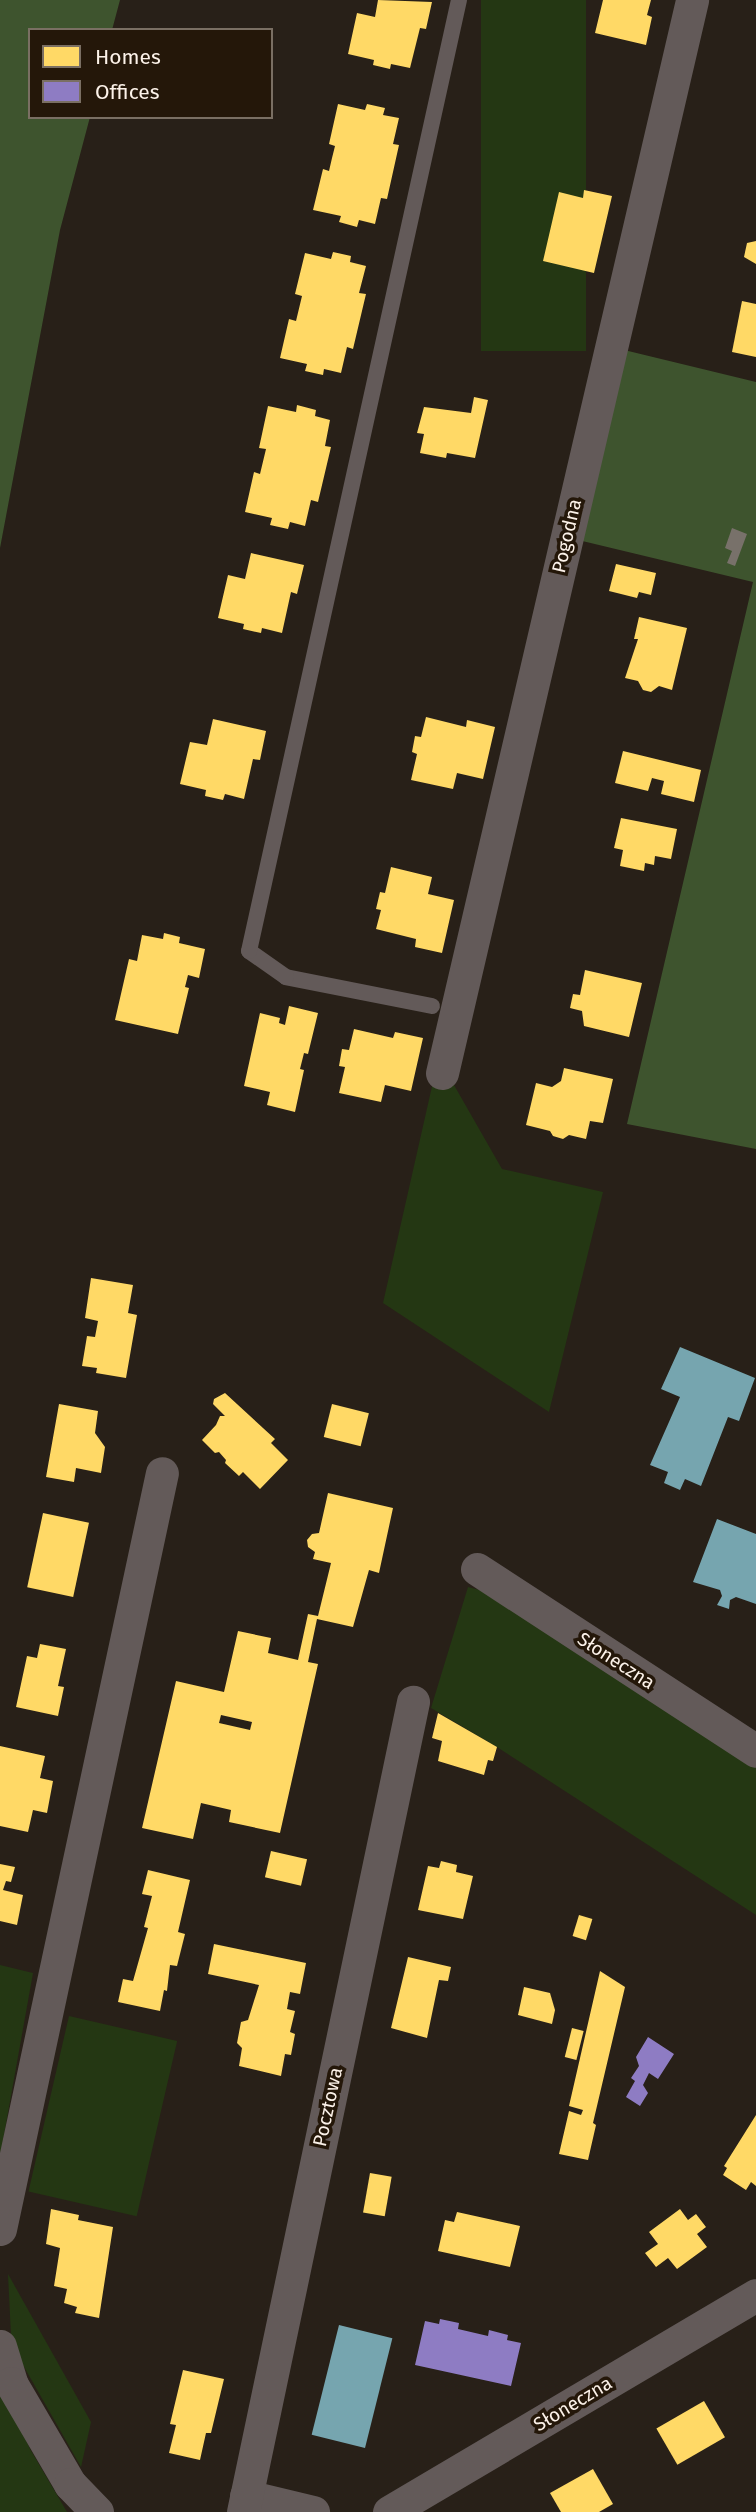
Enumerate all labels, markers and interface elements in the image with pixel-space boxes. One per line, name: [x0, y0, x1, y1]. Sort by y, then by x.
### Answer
legend: [28, 28, 273, 119]
text: Homes: [95, 44, 161, 70]
text: Offices: [95, 79, 160, 105]
street label: Pogodna: [547, 497, 587, 575]
street label: Słoneczna: [573, 1628, 659, 1694]
street label: Pocztowa: [308, 2065, 348, 2149]
street label: Słoneczna: [530, 2372, 616, 2436]

